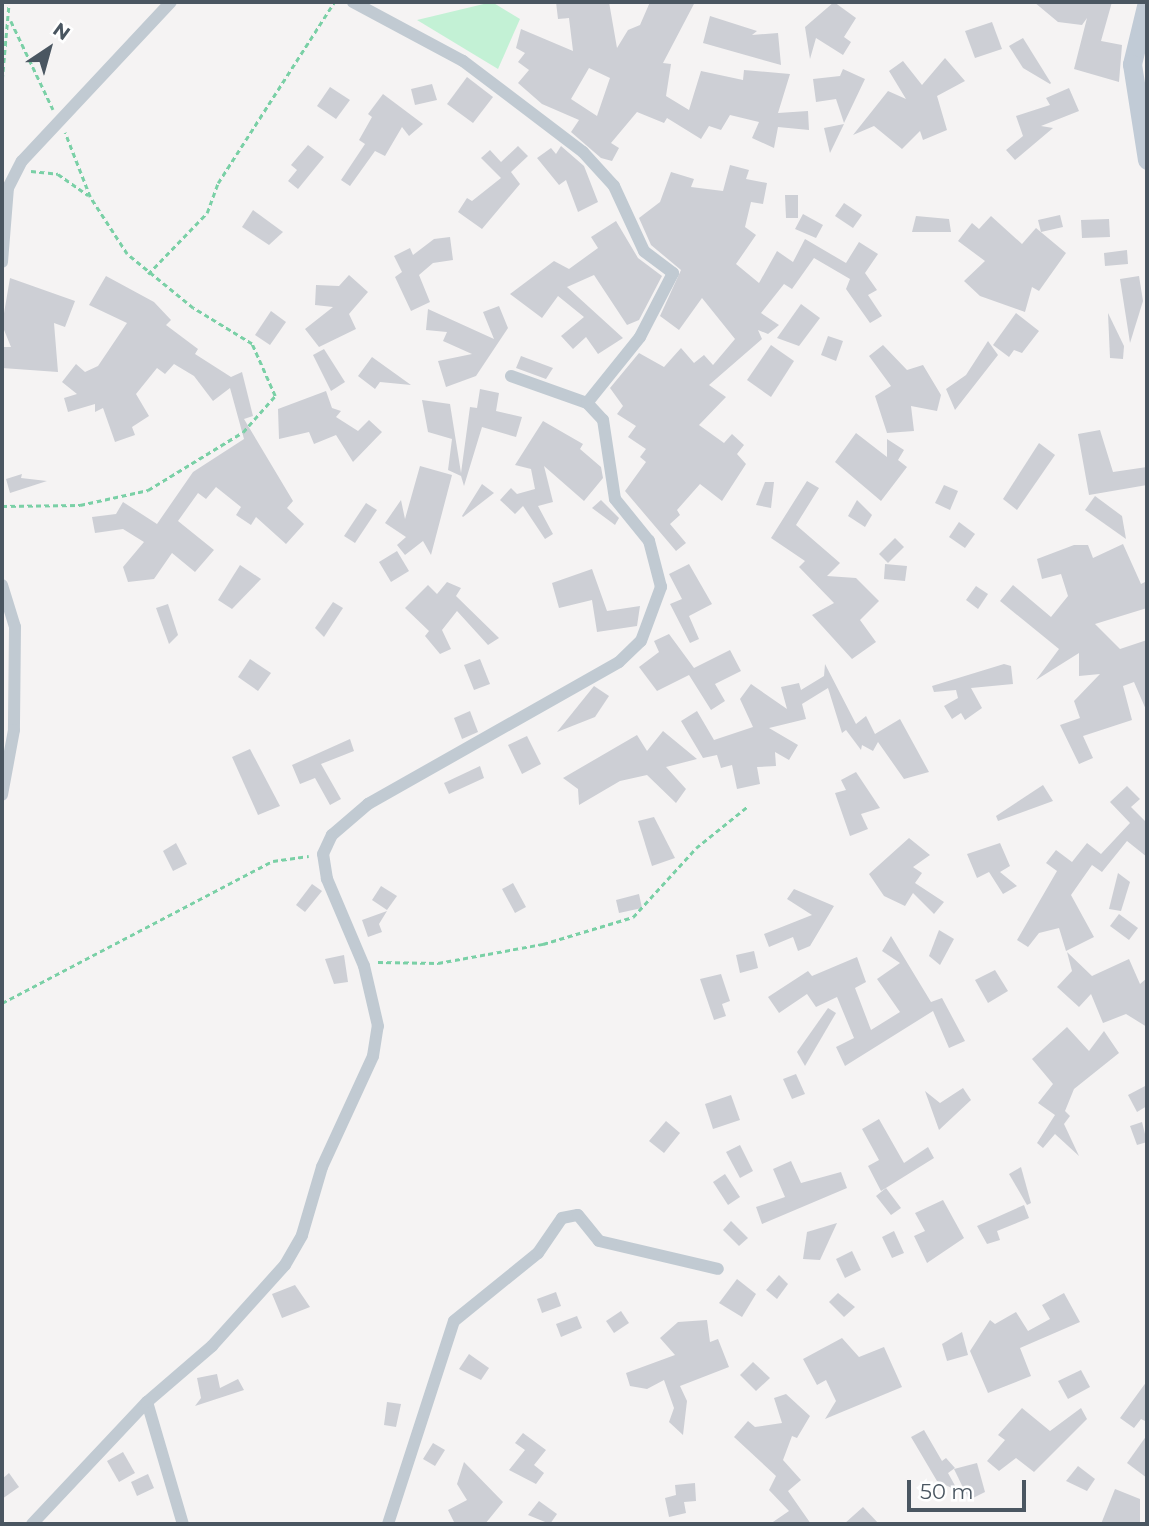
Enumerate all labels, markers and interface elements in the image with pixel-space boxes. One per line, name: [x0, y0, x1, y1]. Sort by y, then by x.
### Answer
north arrow: [14, 14, 84, 84]
text: N: [49, 18, 75, 45]
scale bar: [911, 1466, 1030, 1510]
text: 50 m: [920, 1479, 974, 1504]

